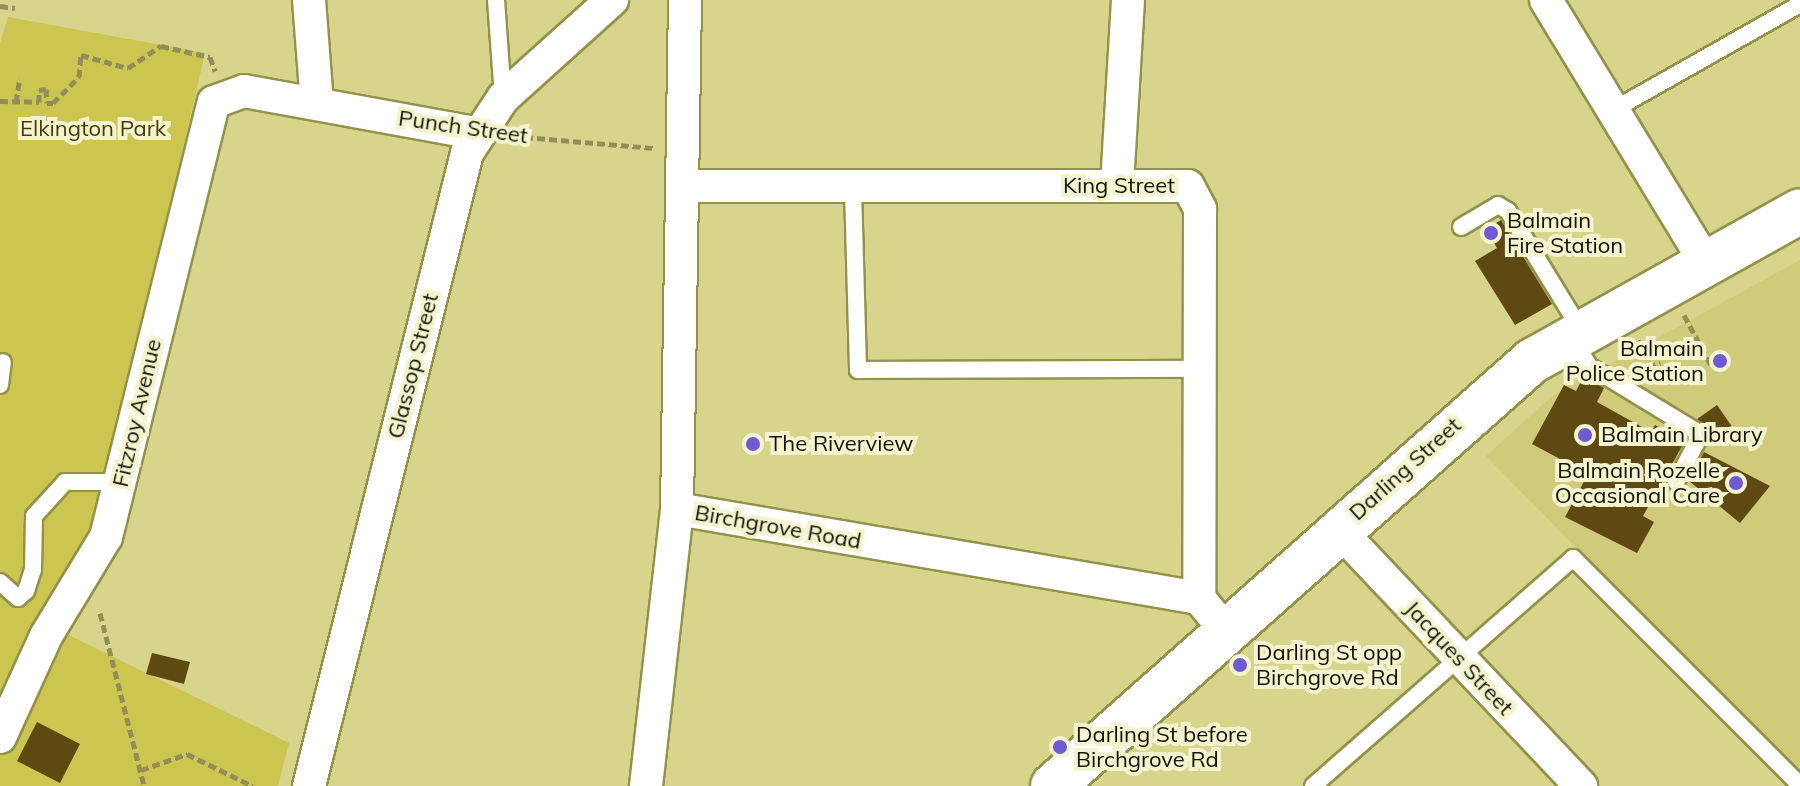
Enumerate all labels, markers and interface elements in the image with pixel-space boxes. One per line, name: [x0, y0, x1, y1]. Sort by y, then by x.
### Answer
street label: Punch Street: [397, 105, 529, 149]
park label: Elkington Park: [20, 116, 166, 142]
street label: King Street: [1063, 173, 1175, 199]
place label: Balmain Fire Station: [1507, 207, 1623, 258]
marker: Balmain Fire Station: [1482, 224, 1500, 242]
street label: Glassop Street: [382, 291, 444, 441]
place label: Balmain Police Station: [1566, 335, 1704, 386]
street label: Fitzroy Avenue: [107, 336, 167, 490]
marker: Balmain Police Station: [1711, 352, 1729, 370]
street label: Darling Street: [1344, 412, 1466, 526]
place label: Balmain Library: [1601, 422, 1763, 448]
marker: Balmain Library: [1576, 426, 1594, 444]
place label: The Riverview: [769, 431, 913, 457]
marker: The Riverview: [744, 435, 762, 453]
place label: Balmain Rozelle Occasional Care: [1555, 457, 1720, 508]
marker: Balmain Rozelle Occasional Care: [1727, 474, 1745, 492]
street label: Birchgrove Road: [693, 499, 863, 555]
street label: Jacques Street: [1399, 595, 1519, 721]
place label: Darling St opp Birchgrove Rd: [1256, 639, 1402, 690]
marker: Darling St opp Birchgrove Rd: [1231, 656, 1249, 674]
place label: Darling St before Birchgrove Rd: [1076, 721, 1248, 772]
marker: Darling St before Birchgrove Rd: [1051, 738, 1069, 756]

